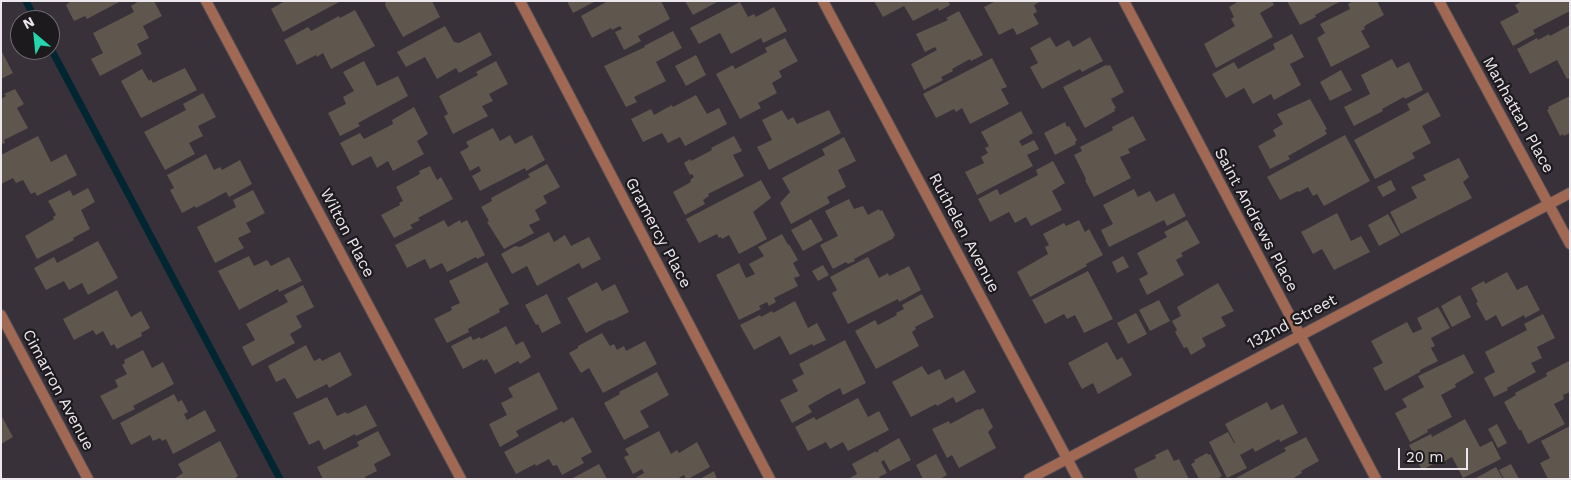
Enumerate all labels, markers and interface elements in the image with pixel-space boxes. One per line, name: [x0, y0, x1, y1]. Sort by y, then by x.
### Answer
north arrow: [10, 10, 60, 60]
text: N: [20, 13, 37, 32]
street label: Manhattan Place: [1478, 54, 1558, 176]
street label: Saint Andrews Place: [1210, 145, 1302, 295]
street label: Ruthelen Avenue: [924, 170, 1004, 296]
street label: Gramercy Place: [621, 175, 695, 291]
street label: Wilton Place: [316, 185, 378, 281]
street label: 132nd Street: [1244, 290, 1340, 354]
street label: Cimarron Avenue: [18, 326, 98, 454]
scale bar: [1401, 438, 1471, 470]
text: 20 m: [1406, 448, 1444, 466]

